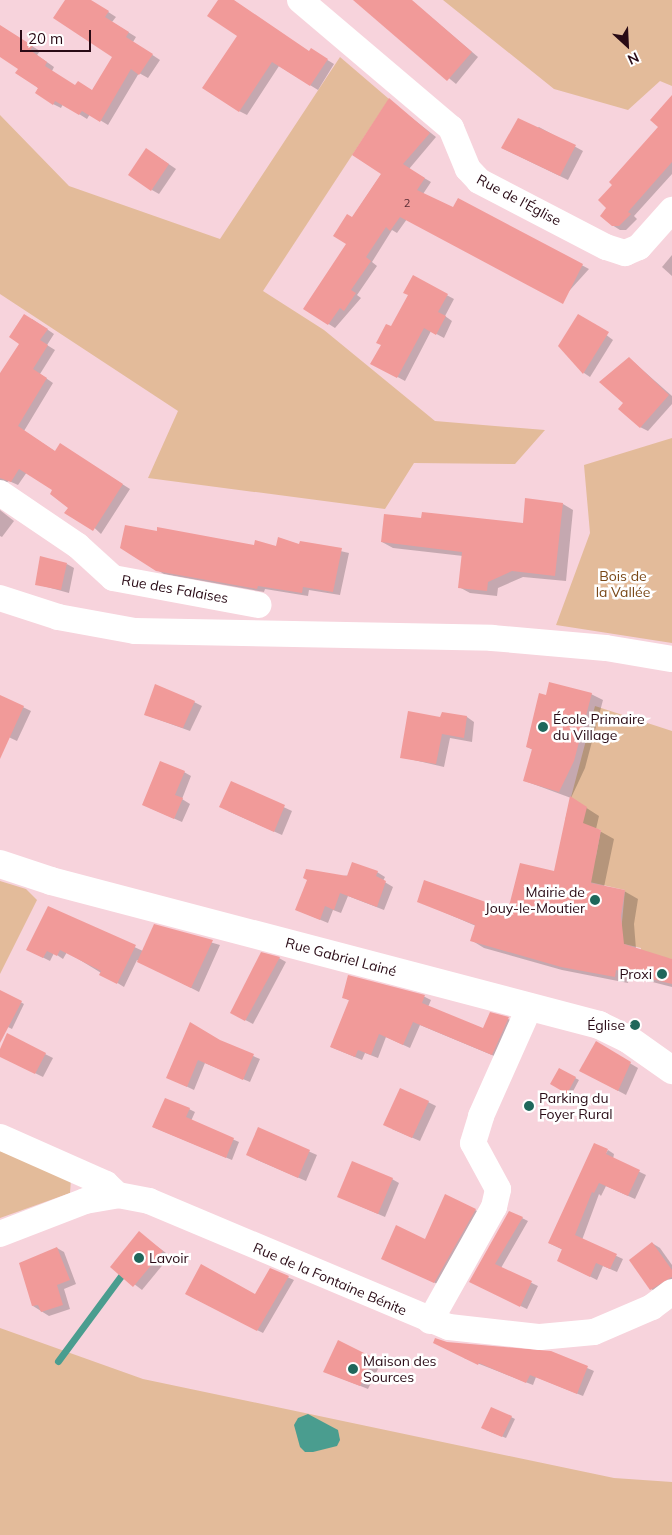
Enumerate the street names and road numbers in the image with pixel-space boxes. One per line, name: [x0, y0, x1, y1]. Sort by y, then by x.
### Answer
street label: Rue de l'Église: [474, 171, 564, 229]
street label: Rue des Falaises: [120, 571, 230, 607]
street label: Rue Gabriel Lainé: [284, 934, 398, 980]
street label: Rue de la Fontaine Bénite: [251, 1239, 409, 1319]

